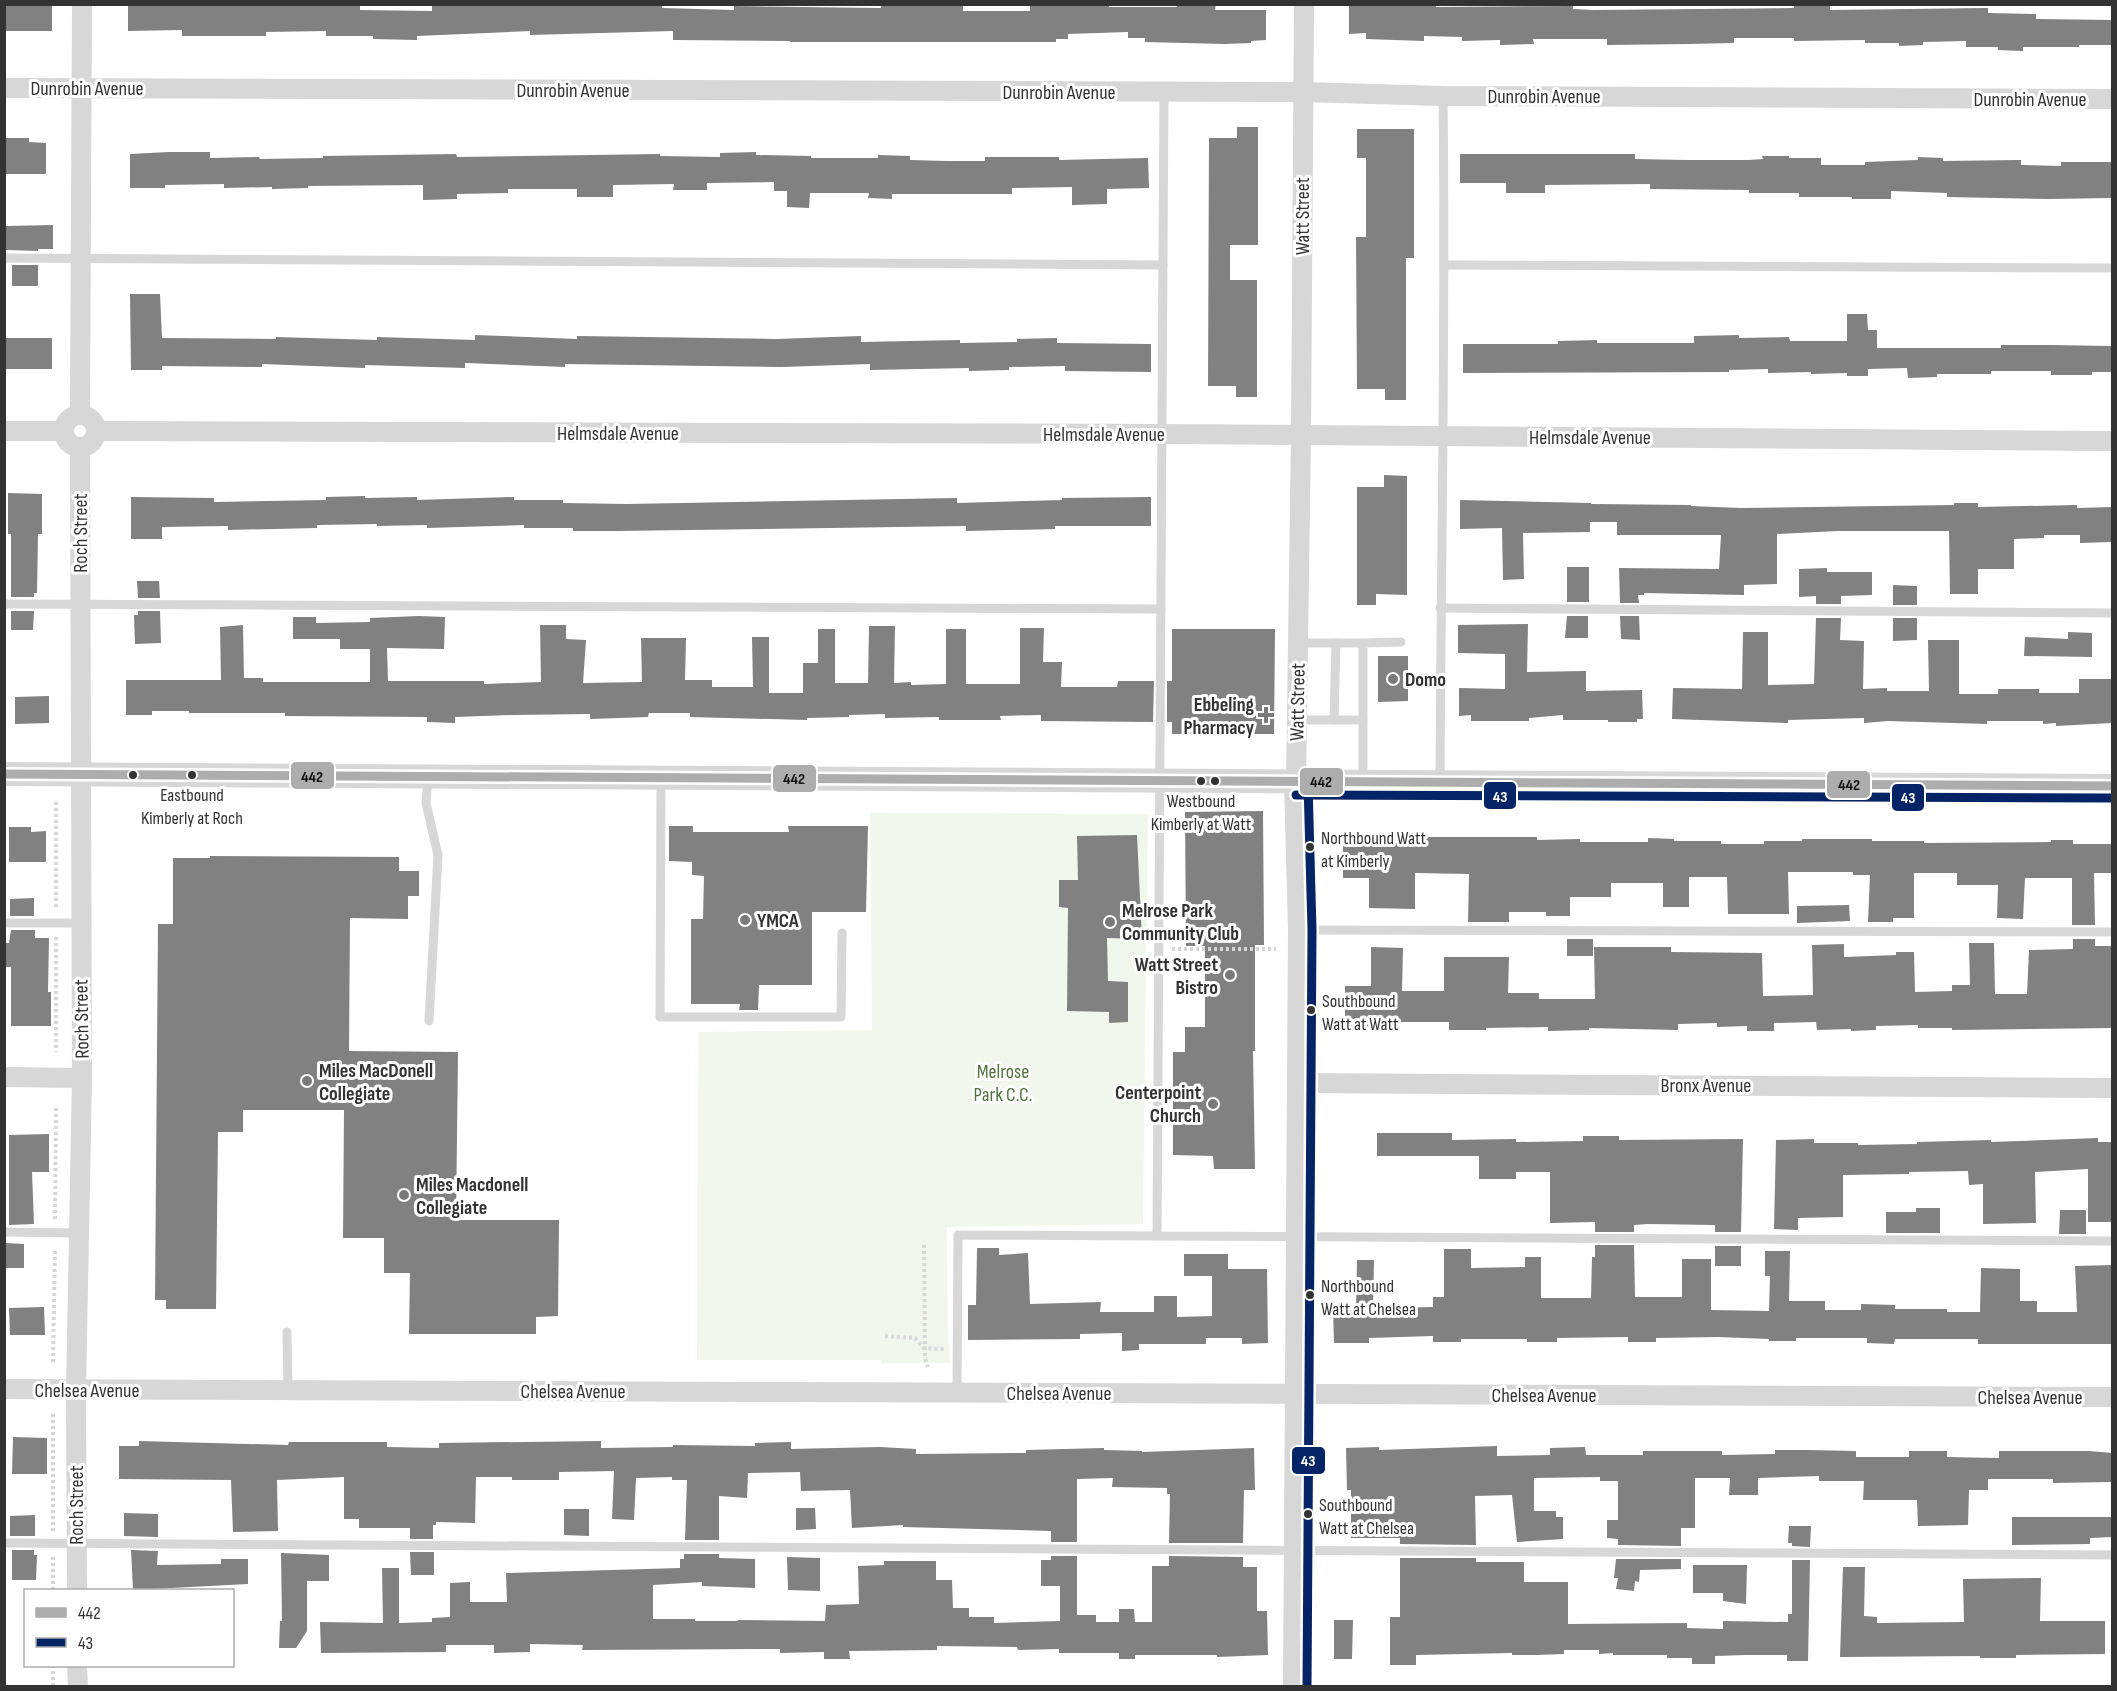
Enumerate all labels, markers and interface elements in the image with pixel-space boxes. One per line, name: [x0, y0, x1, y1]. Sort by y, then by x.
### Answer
street label: Dunrobin Avenue: [30, 77, 144, 101]
street label: Dunrobin Avenue: [516, 79, 630, 103]
street label: Dunrobin Avenue: [1002, 81, 1116, 105]
street label: Dunrobin Avenue: [1487, 85, 1601, 109]
street label: Dunrobin Avenue: [1973, 88, 2087, 112]
street label: Watt Street: [1291, 177, 1315, 255]
street label: Helmsdale Avenue: [557, 422, 679, 446]
street label: Helmsdale Avenue: [1043, 423, 1165, 447]
street label: Helmsdale Avenue: [1529, 426, 1651, 450]
street label: Roch Street: [69, 493, 93, 573]
street label: Watt Street: [1285, 663, 1311, 741]
place label: Domo: [1405, 668, 1446, 692]
marker: Domo: [1386, 672, 1400, 686]
place label: Ebbeling Pharmacy: [1184, 693, 1255, 740]
marker: Ebbeling Pharmacy: [1259, 708, 1273, 722]
line badge: 442: [290, 761, 335, 790]
line badge: 442: [772, 764, 817, 793]
line badge: 442: [1299, 767, 1344, 796]
text: 442: [301, 768, 323, 787]
unlabelled marker: [127, 769, 139, 781]
marker: Eastbound Kimberly at Roch: [186, 769, 198, 781]
text: 442: [783, 770, 805, 789]
line badge: 442: [1826, 770, 1871, 799]
text: 442: [1310, 773, 1332, 792]
marker: Westbound Kimberly at Watt: [1195, 775, 1207, 787]
unlabelled marker: [1209, 775, 1221, 787]
text: 442: [1838, 776, 1860, 795]
line badge: 43: [1483, 781, 1517, 810]
line badge: 43: [1891, 783, 1925, 812]
place label: Eastbound Kimberly at Roch: [141, 785, 243, 829]
text: 43: [1493, 788, 1507, 807]
text: 43: [1901, 789, 1915, 808]
place label: Westbound Kimberly at Watt: [1151, 791, 1252, 835]
place label: Northbound Watt at Kimberly: [1321, 828, 1426, 872]
marker: Northbound Watt at Kimberly: [1304, 841, 1316, 853]
place label: Melrose Park Community Club: [1122, 899, 1239, 946]
place label: YMCA: [757, 909, 799, 933]
marker: YMCA: [738, 913, 752, 927]
marker: Melrose Park Community Club: [1103, 915, 1117, 929]
place label: Watt Street Bistro: [1135, 953, 1218, 1000]
marker: Watt Street Bistro: [1223, 968, 1237, 982]
street label: Roch Street: [69, 979, 95, 1059]
place label: Southbound Watt at Watt: [1322, 991, 1399, 1035]
marker: Southbound Watt at Watt: [1305, 1004, 1317, 1016]
place label: Miles MacDonell Collegiate: [319, 1059, 433, 1106]
park label: Melrose Park C.C.: [974, 1060, 1032, 1107]
marker: Miles MacDonell Collegiate: [300, 1074, 314, 1088]
street label: Bronx Avenue: [1661, 1074, 1751, 1098]
place label: Centerpoint Church: [1115, 1081, 1201, 1128]
marker: Centerpoint Church: [1206, 1097, 1220, 1111]
place label: Miles Macdonell Collegiate: [416, 1173, 528, 1220]
marker: Miles Macdonell Collegiate: [397, 1188, 411, 1202]
place label: Northbound Watt at Chelsea: [1321, 1276, 1416, 1320]
marker: Northbound Watt at Chelsea: [1304, 1289, 1316, 1301]
street label: Chelsea Avenue: [34, 1379, 140, 1403]
street label: Chelsea Avenue: [520, 1380, 626, 1404]
street label: Chelsea Avenue: [1006, 1382, 1112, 1406]
street label: Chelsea Avenue: [1491, 1384, 1597, 1408]
street label: Chelsea Avenue: [1977, 1386, 2083, 1410]
line badge: 43: [1291, 1446, 1326, 1475]
text: 43: [1301, 1452, 1315, 1471]
street label: Roch Street: [65, 1465, 89, 1545]
place label: Southbound Watt at Chelsea: [1319, 1495, 1414, 1539]
marker: Southbound Watt at Chelsea: [1302, 1508, 1314, 1520]
legend: [24, 1589, 234, 1667]
text: 442: [78, 1603, 101, 1624]
text: 43: [78, 1633, 93, 1654]

